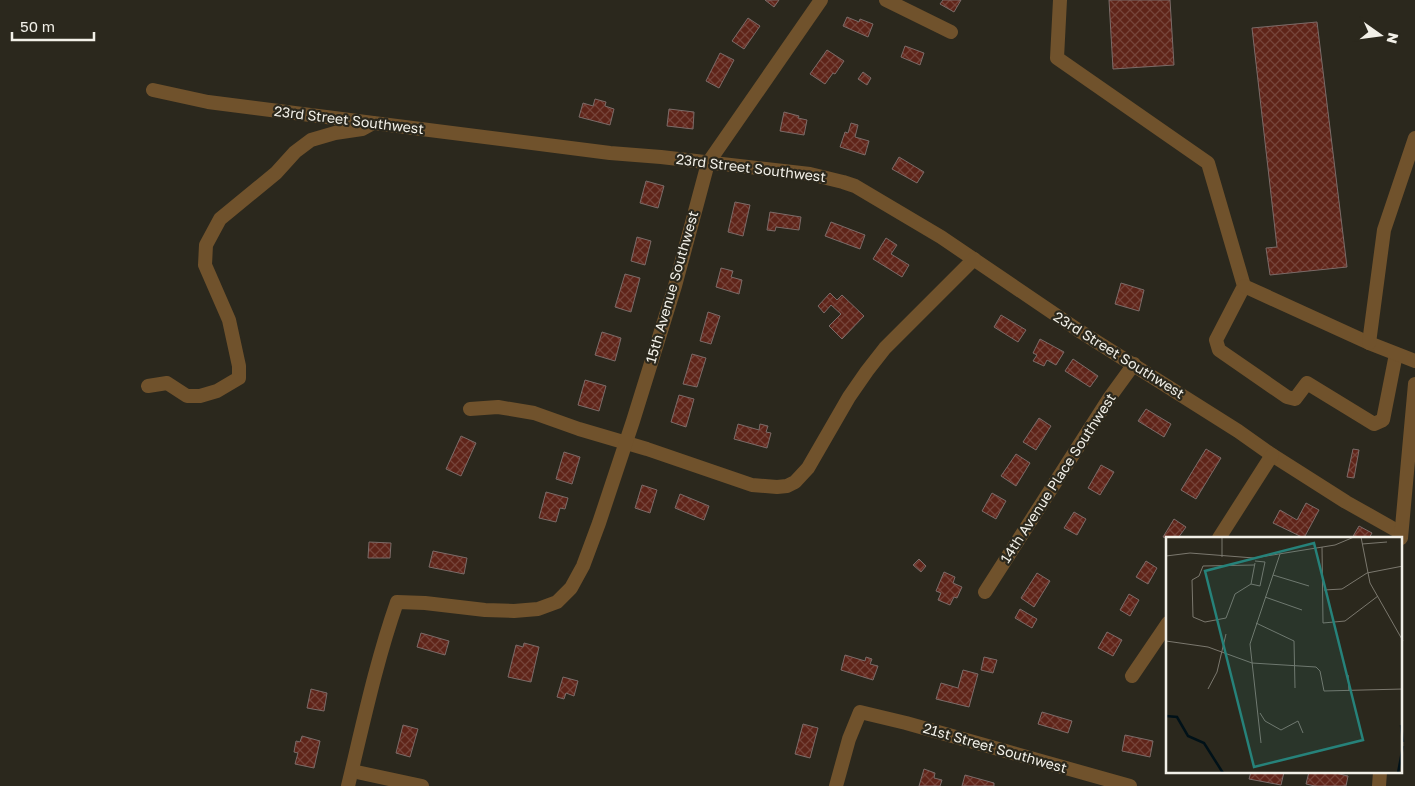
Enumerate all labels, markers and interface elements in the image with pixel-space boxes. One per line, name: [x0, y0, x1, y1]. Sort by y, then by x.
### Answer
scale bar: [12, 10, 95, 42]
north arrow: [1355, 10, 1405, 60]
text: 50 m: [20, 17, 55, 35]
text: N: [1384, 31, 1403, 45]
street label: 23rd Street Southwest: [273, 102, 425, 137]
street label: 23rd Street Southwest: [675, 150, 827, 185]
street label: 15th Avenue Southwest: [642, 209, 701, 365]
street label: 23rd Street Southwest: [1051, 307, 1188, 402]
street label: 14th Avenue Place Southwest: [996, 390, 1119, 566]
inset map: [1166, 537, 1402, 774]
street label: 21st Street Southwest: [921, 719, 1069, 776]

